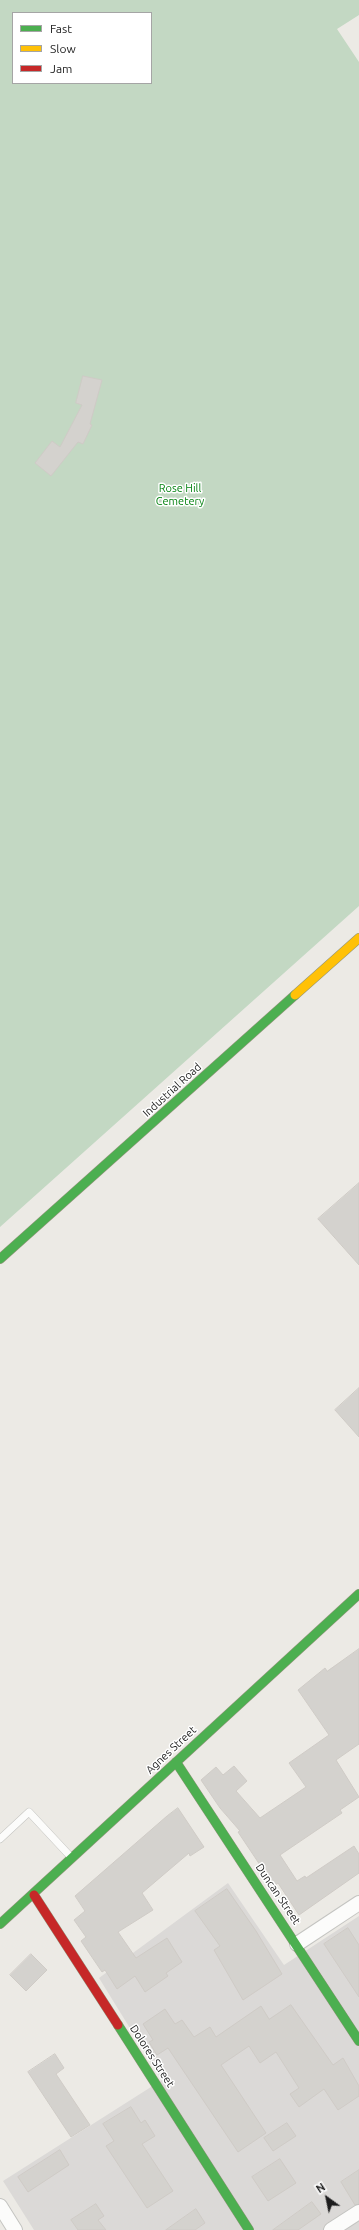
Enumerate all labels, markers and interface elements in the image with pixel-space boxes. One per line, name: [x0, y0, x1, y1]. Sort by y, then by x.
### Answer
legend: [12, 12, 152, 84]
text: Fast: [50, 22, 72, 35]
text: Slow: [50, 42, 76, 55]
text: Jam: [50, 62, 72, 75]
park label: Rose Hill Cemetery: [156, 481, 204, 507]
street label: Industrial Road: [140, 1060, 204, 1120]
street label: Agnes Street: [143, 1723, 199, 1777]
street label: Duncan Street: [253, 1861, 303, 1927]
street label: Dolores Street: [127, 2022, 177, 2090]
north arrow: [307, 2178, 347, 2218]
text: N: [314, 2181, 327, 2195]

